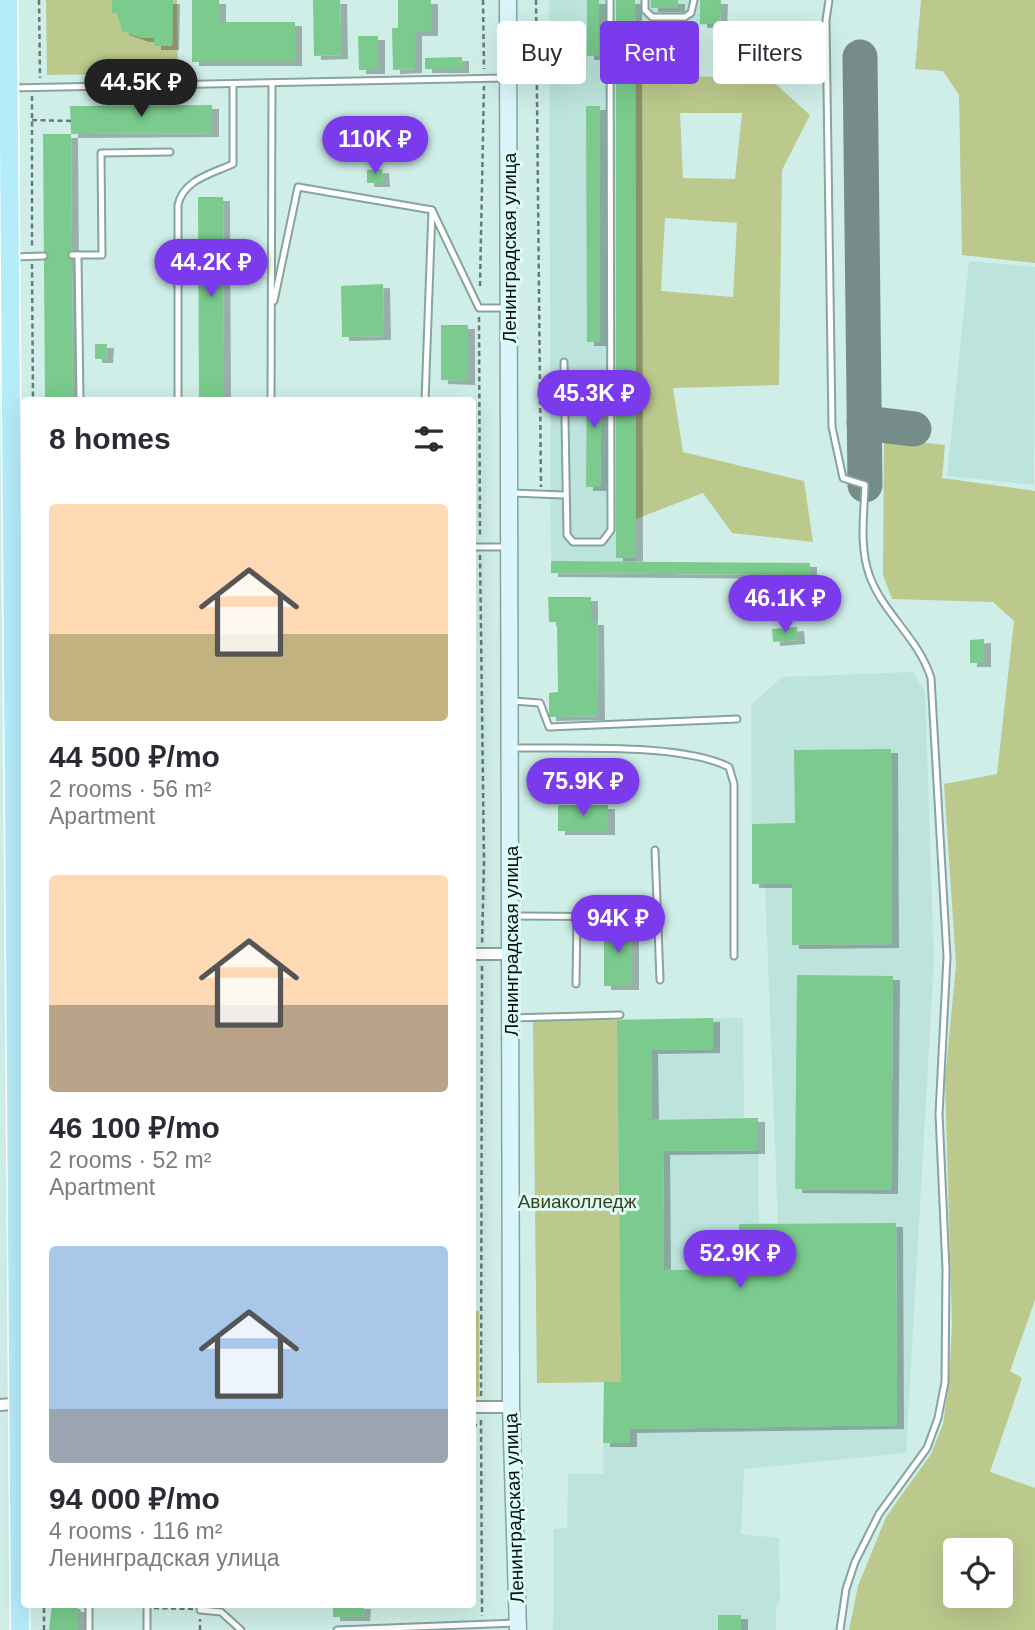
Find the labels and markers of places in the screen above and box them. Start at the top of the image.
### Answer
pin: 44.5K ₽ [76,60,206,119]
pin: 110K ₽ [318,116,432,176]
pin: 44.2K ₽ [146,240,276,299]
pin: 45.3K ₽ [529,370,659,430]
pin: 46.1K ₽ [720,576,850,635]
pin: 75.9K ₽ [518,758,648,818]
pin: 94K ₽ [569,895,667,955]
pin: 52.9K ₽ [675,1230,805,1290]

